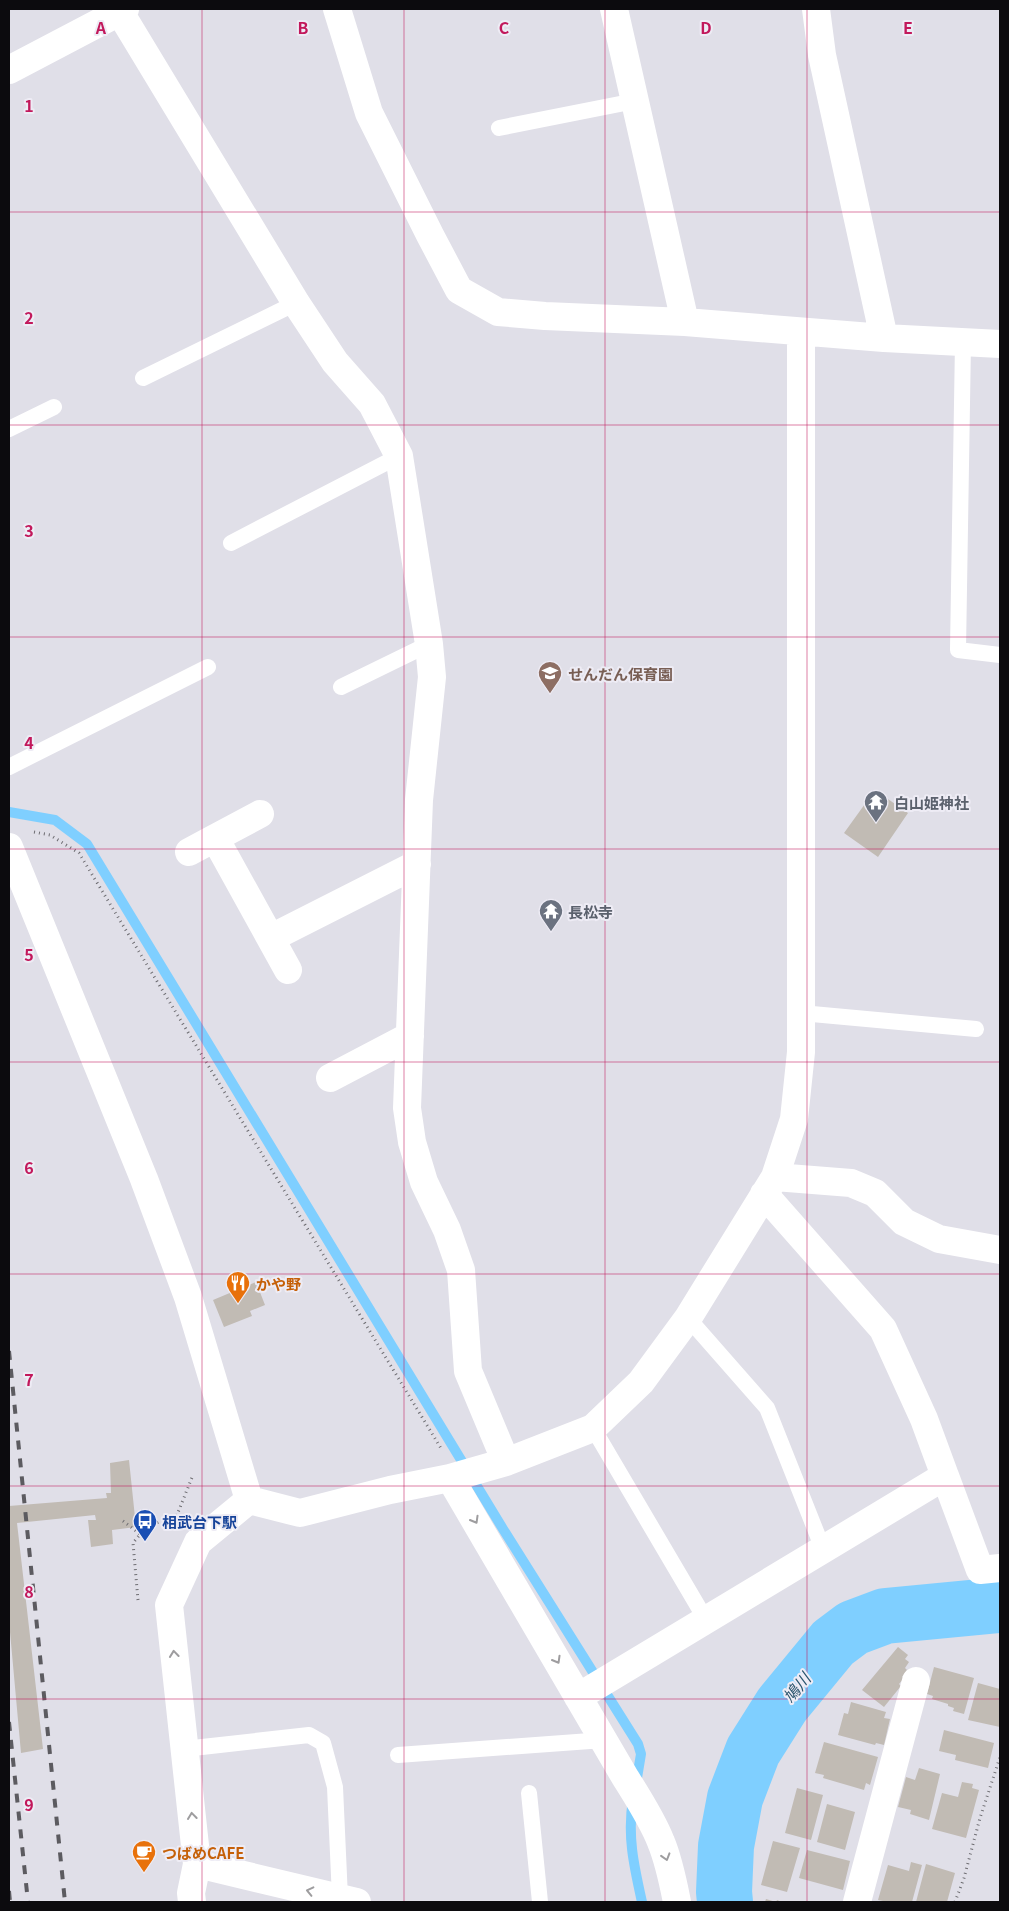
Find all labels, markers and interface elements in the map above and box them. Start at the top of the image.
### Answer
text: A [95,15,107,39]
text: B [298,15,309,39]
text: C [499,15,510,39]
text: D [700,15,712,39]
text: E [903,15,913,39]
text: 1 [24,93,34,117]
text: 2 [24,305,34,329]
text: 3 [24,518,34,542]
school or university icon: せんだん保育園 [537,660,563,694]
place label: せんだん保育園 [568,663,673,684]
text: 4 [24,730,34,754]
temple icon: 白山姫神社 [863,789,889,823]
place label: 白山姫神社 [894,792,969,813]
temple icon: 長松寺 [538,898,564,932]
place label: 長松寺 [568,901,613,922]
text: 5 [24,942,34,966]
text: 6 [24,1155,34,1179]
restaurant icon: かや野 [225,1270,251,1304]
place label: かや野 [256,1273,301,1294]
text: 7 [24,1367,34,1391]
bus stop icon: 相武台下駅 [132,1508,158,1542]
place label: 相武台下駅 [162,1511,237,1532]
one-way arrow [469,1514,479,1523]
text: 8 [24,1579,34,1603]
one-way arrow [169,1650,180,1658]
one-way arrow [550,1655,560,1664]
water label: 鳩川 [777,1665,817,1707]
text: 9 [24,1792,34,1816]
one-way arrow [187,1811,198,1819]
cafe icon: つばめCAFE [131,1839,157,1873]
place label: つばめCAFE [162,1842,244,1863]
one-way arrow [661,1852,671,1861]
one-way arrow [305,1886,314,1897]

